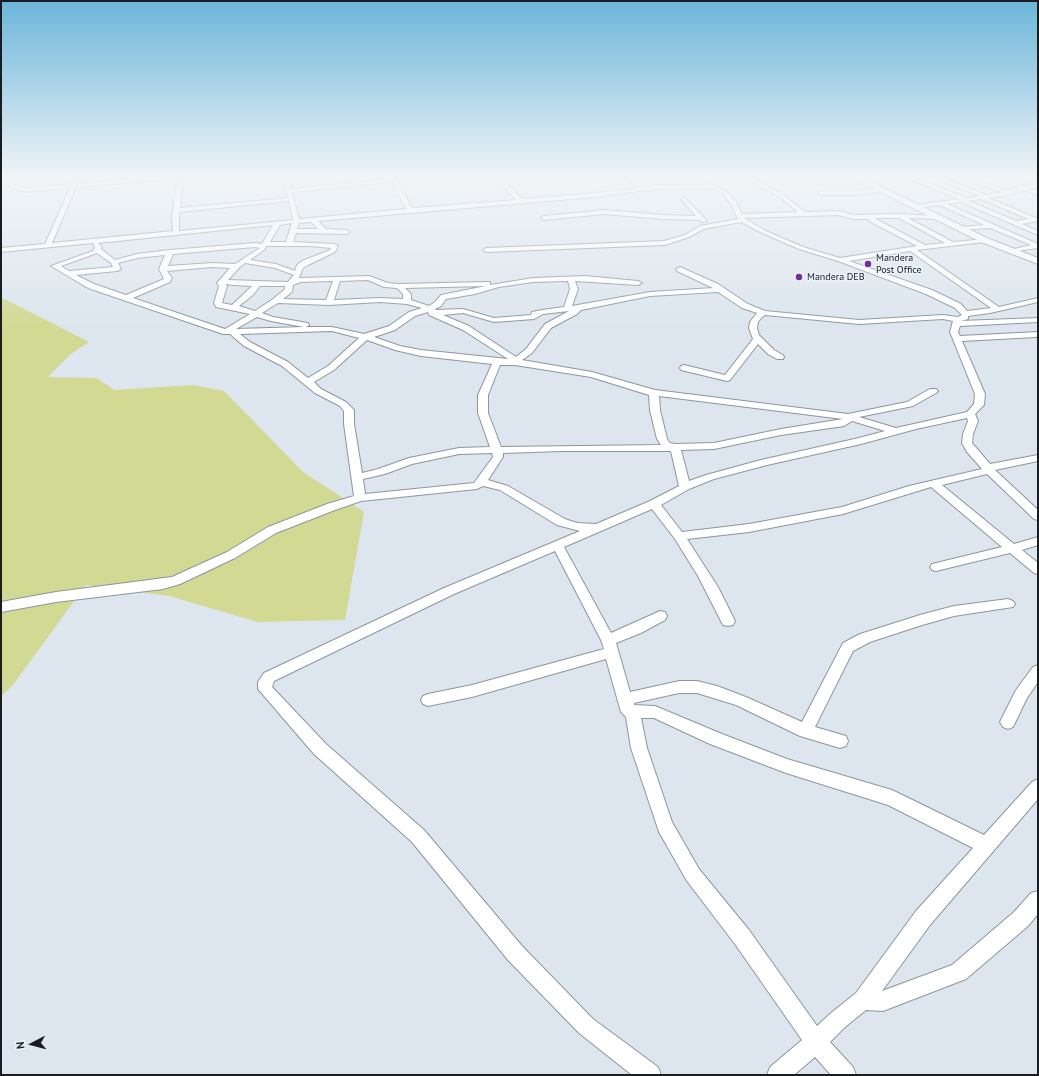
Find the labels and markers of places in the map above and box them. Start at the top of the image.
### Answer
place label: Mandera Post Office [876,252,922,276]
marker: Mandera Post Office [863,259,873,269]
place label: Mandera DEB [807,271,865,283]
marker: Mandera DEB [794,272,804,282]

